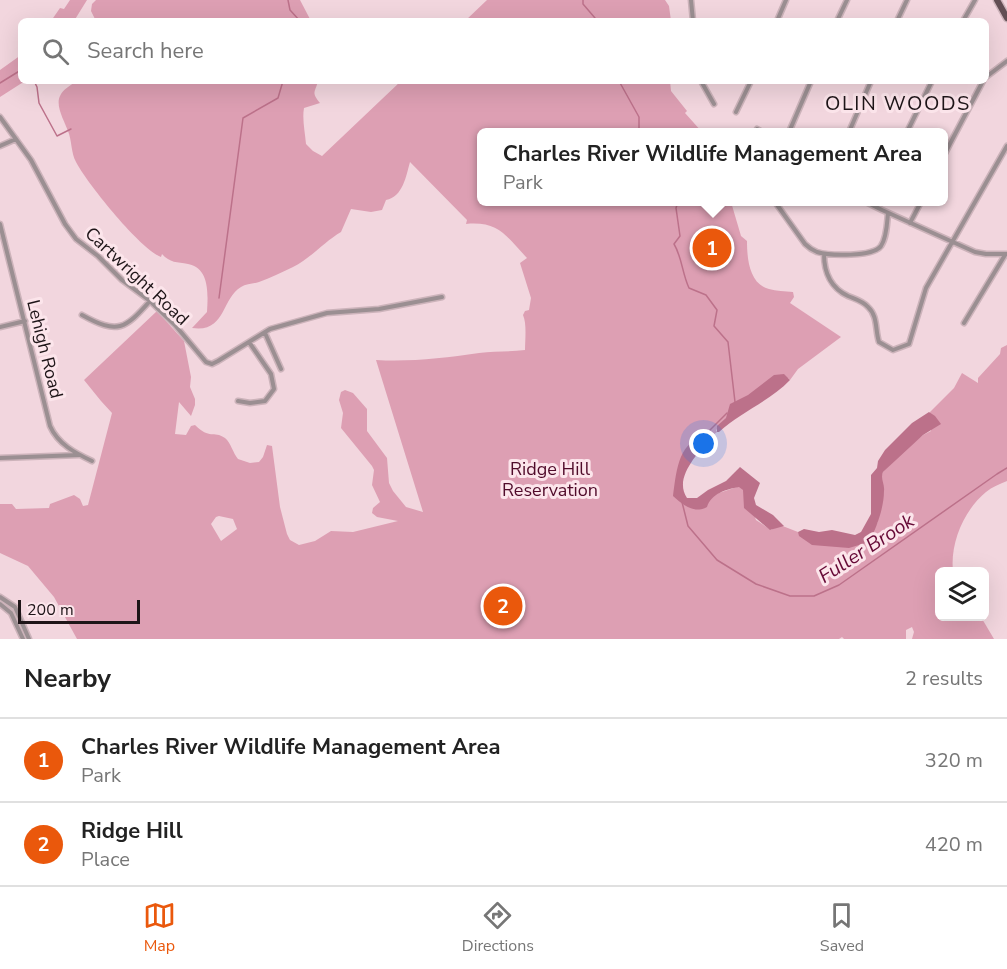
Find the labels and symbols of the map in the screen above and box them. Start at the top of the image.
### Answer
district label: OLIN WOODS [825,90,971,117]
street label: Cartwright Road [80,222,194,330]
pin: 1 [692,226,732,270]
street label: Lehigh Road [21,297,69,401]
your location [689,429,718,458]
park label: Ridge Hill Reservation [502,457,598,502]
water label: Fuller Brook [813,507,920,590]
pin: 2 [484,584,522,628]
scale bar [18,597,140,624]

